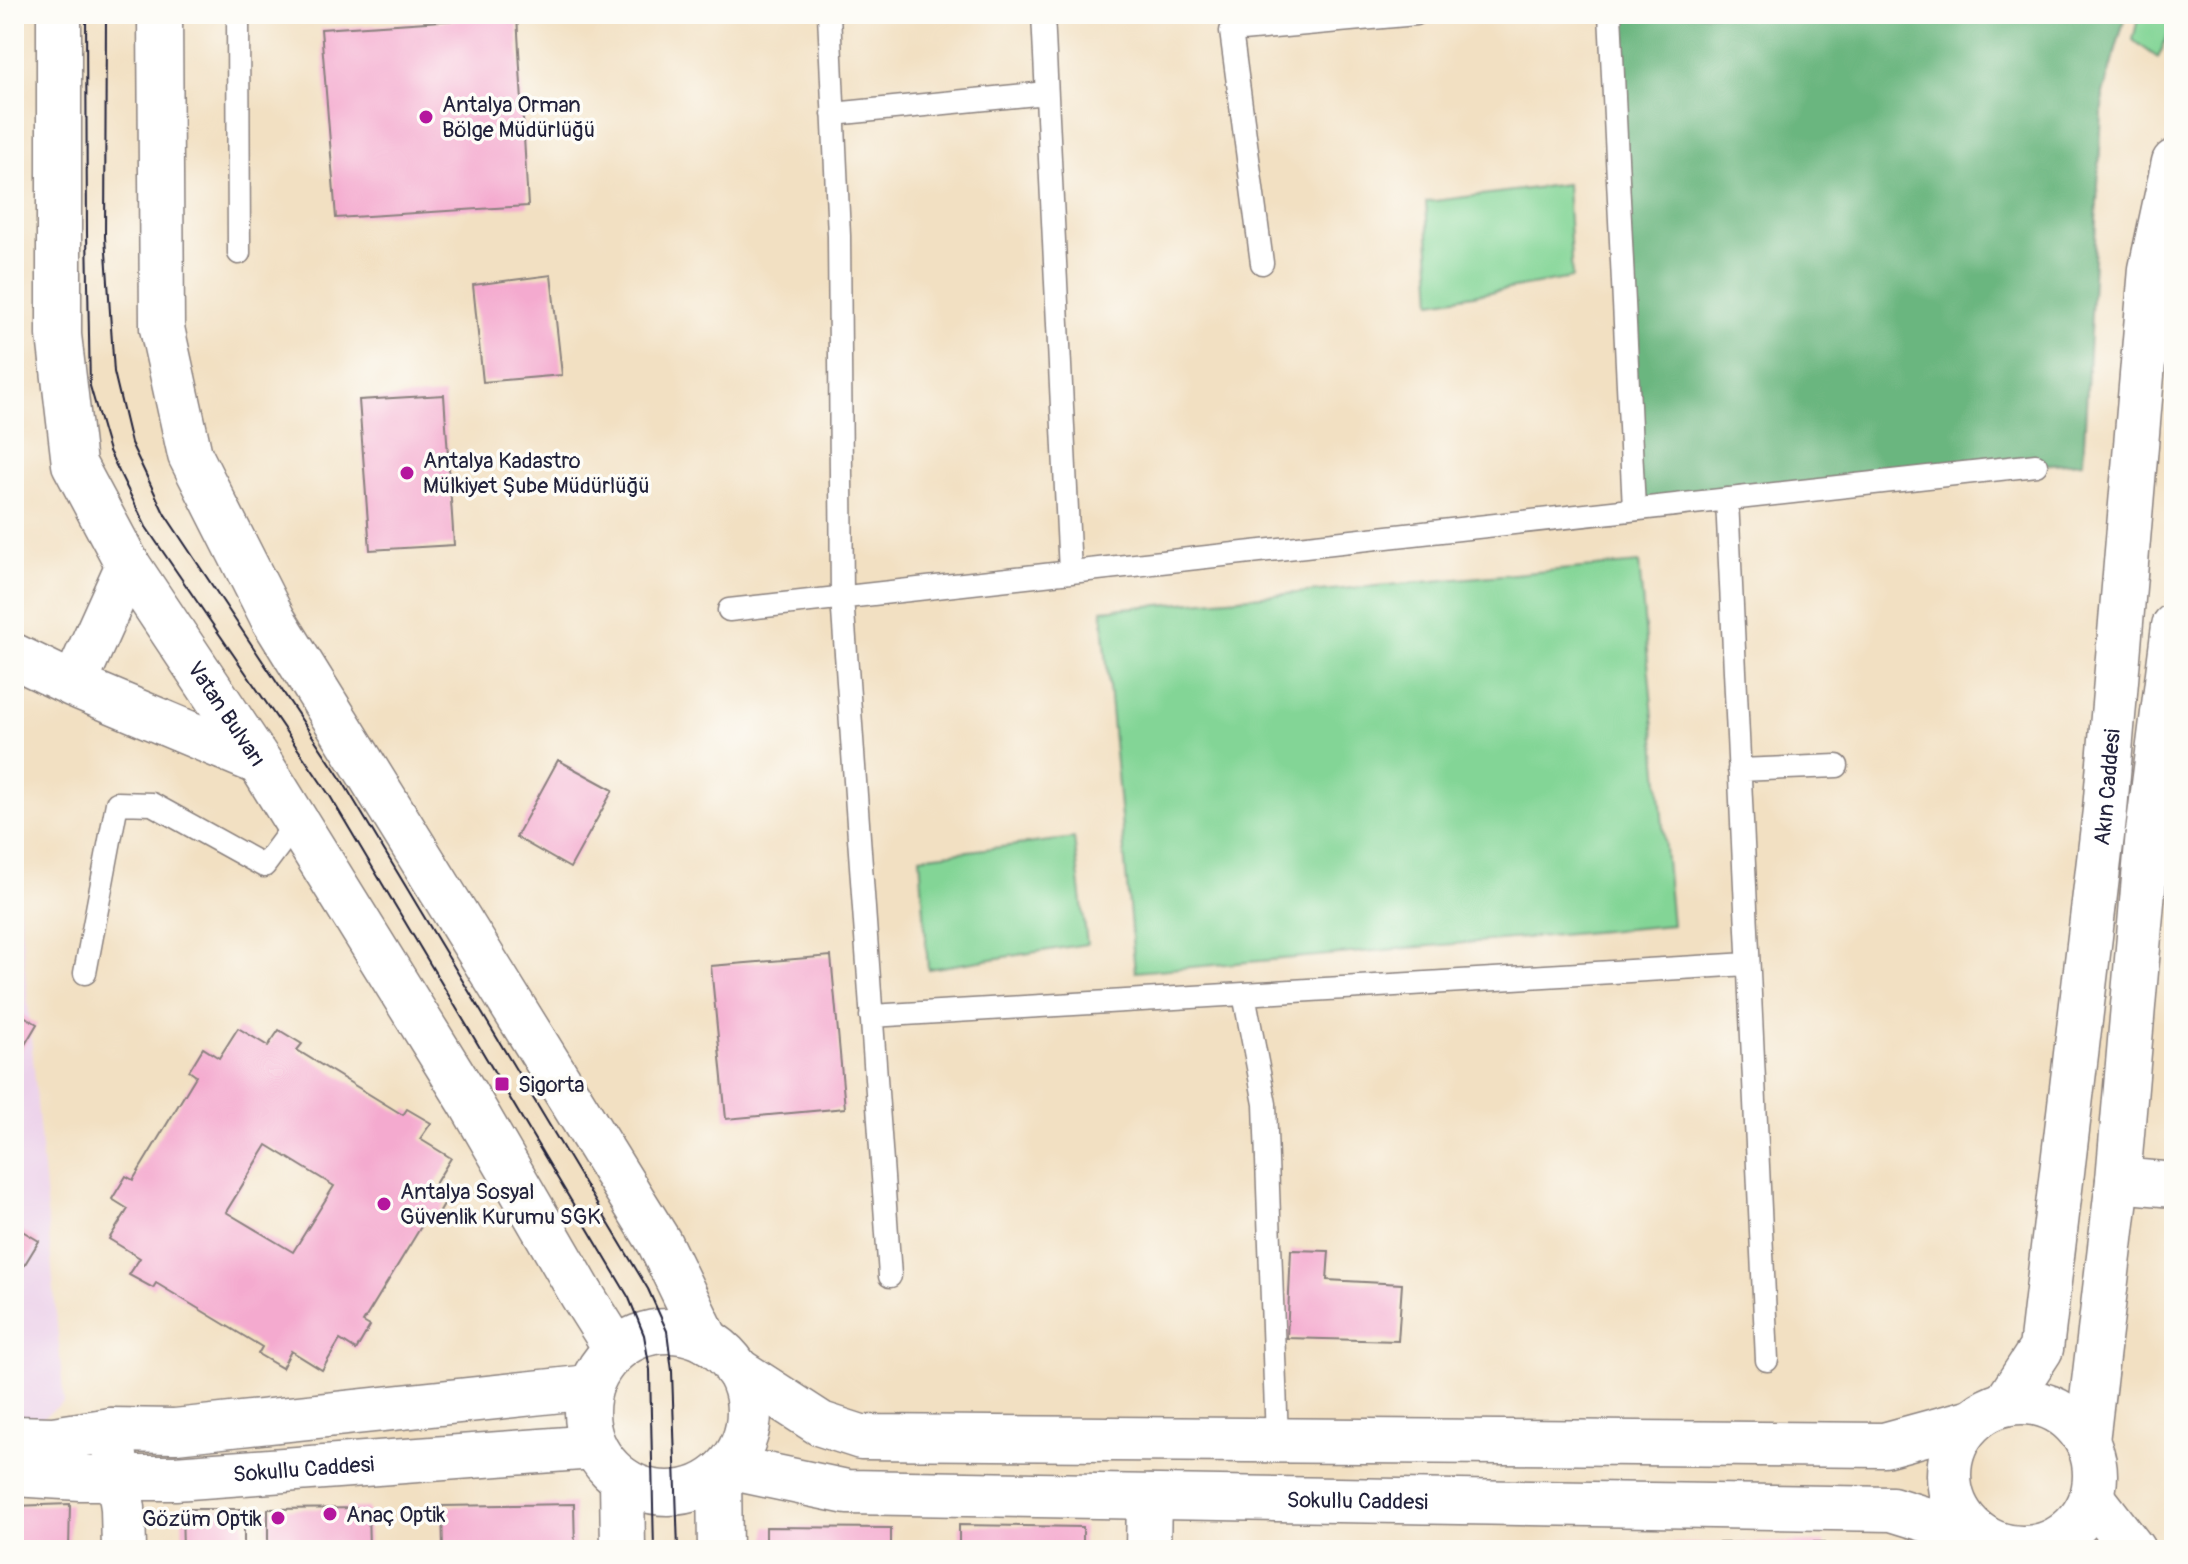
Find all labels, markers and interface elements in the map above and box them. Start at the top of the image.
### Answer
place label: Antalya Orman Bölge Müdürlüğü [442,91,595,144]
marker: Antalya Orman Bölge Müdürlüğü [417,108,435,126]
place label: Antalya Kadastro Mülkiyet Şube Müdürlüğü [423,447,650,500]
marker: Antalya Kadastro Mülkiyet Şube Müdürlüğü [398,464,416,482]
street label: Vatan Bulvarı [181,656,271,772]
street label: Akın Caddesi [2088,728,2127,847]
place label: Sigorta [518,1071,585,1099]
marker: Sigorta [493,1075,511,1093]
place label: Antalya Sosyal Güvenlik Kurumu SGK [400,1178,601,1231]
marker: Antalya Sosyal Güvenlik Kurumu SGK [375,1195,393,1213]
street label: Sokullu Caddesi [232,1450,375,1489]
street label: Sokullu Caddesi [1286,1486,1428,1516]
place label: Anaç Optik [346,1501,445,1529]
place label: Gözüm Optik [142,1505,262,1533]
marker: Anaç Optik [321,1505,339,1523]
marker: Gözüm Optik [269,1509,287,1527]

